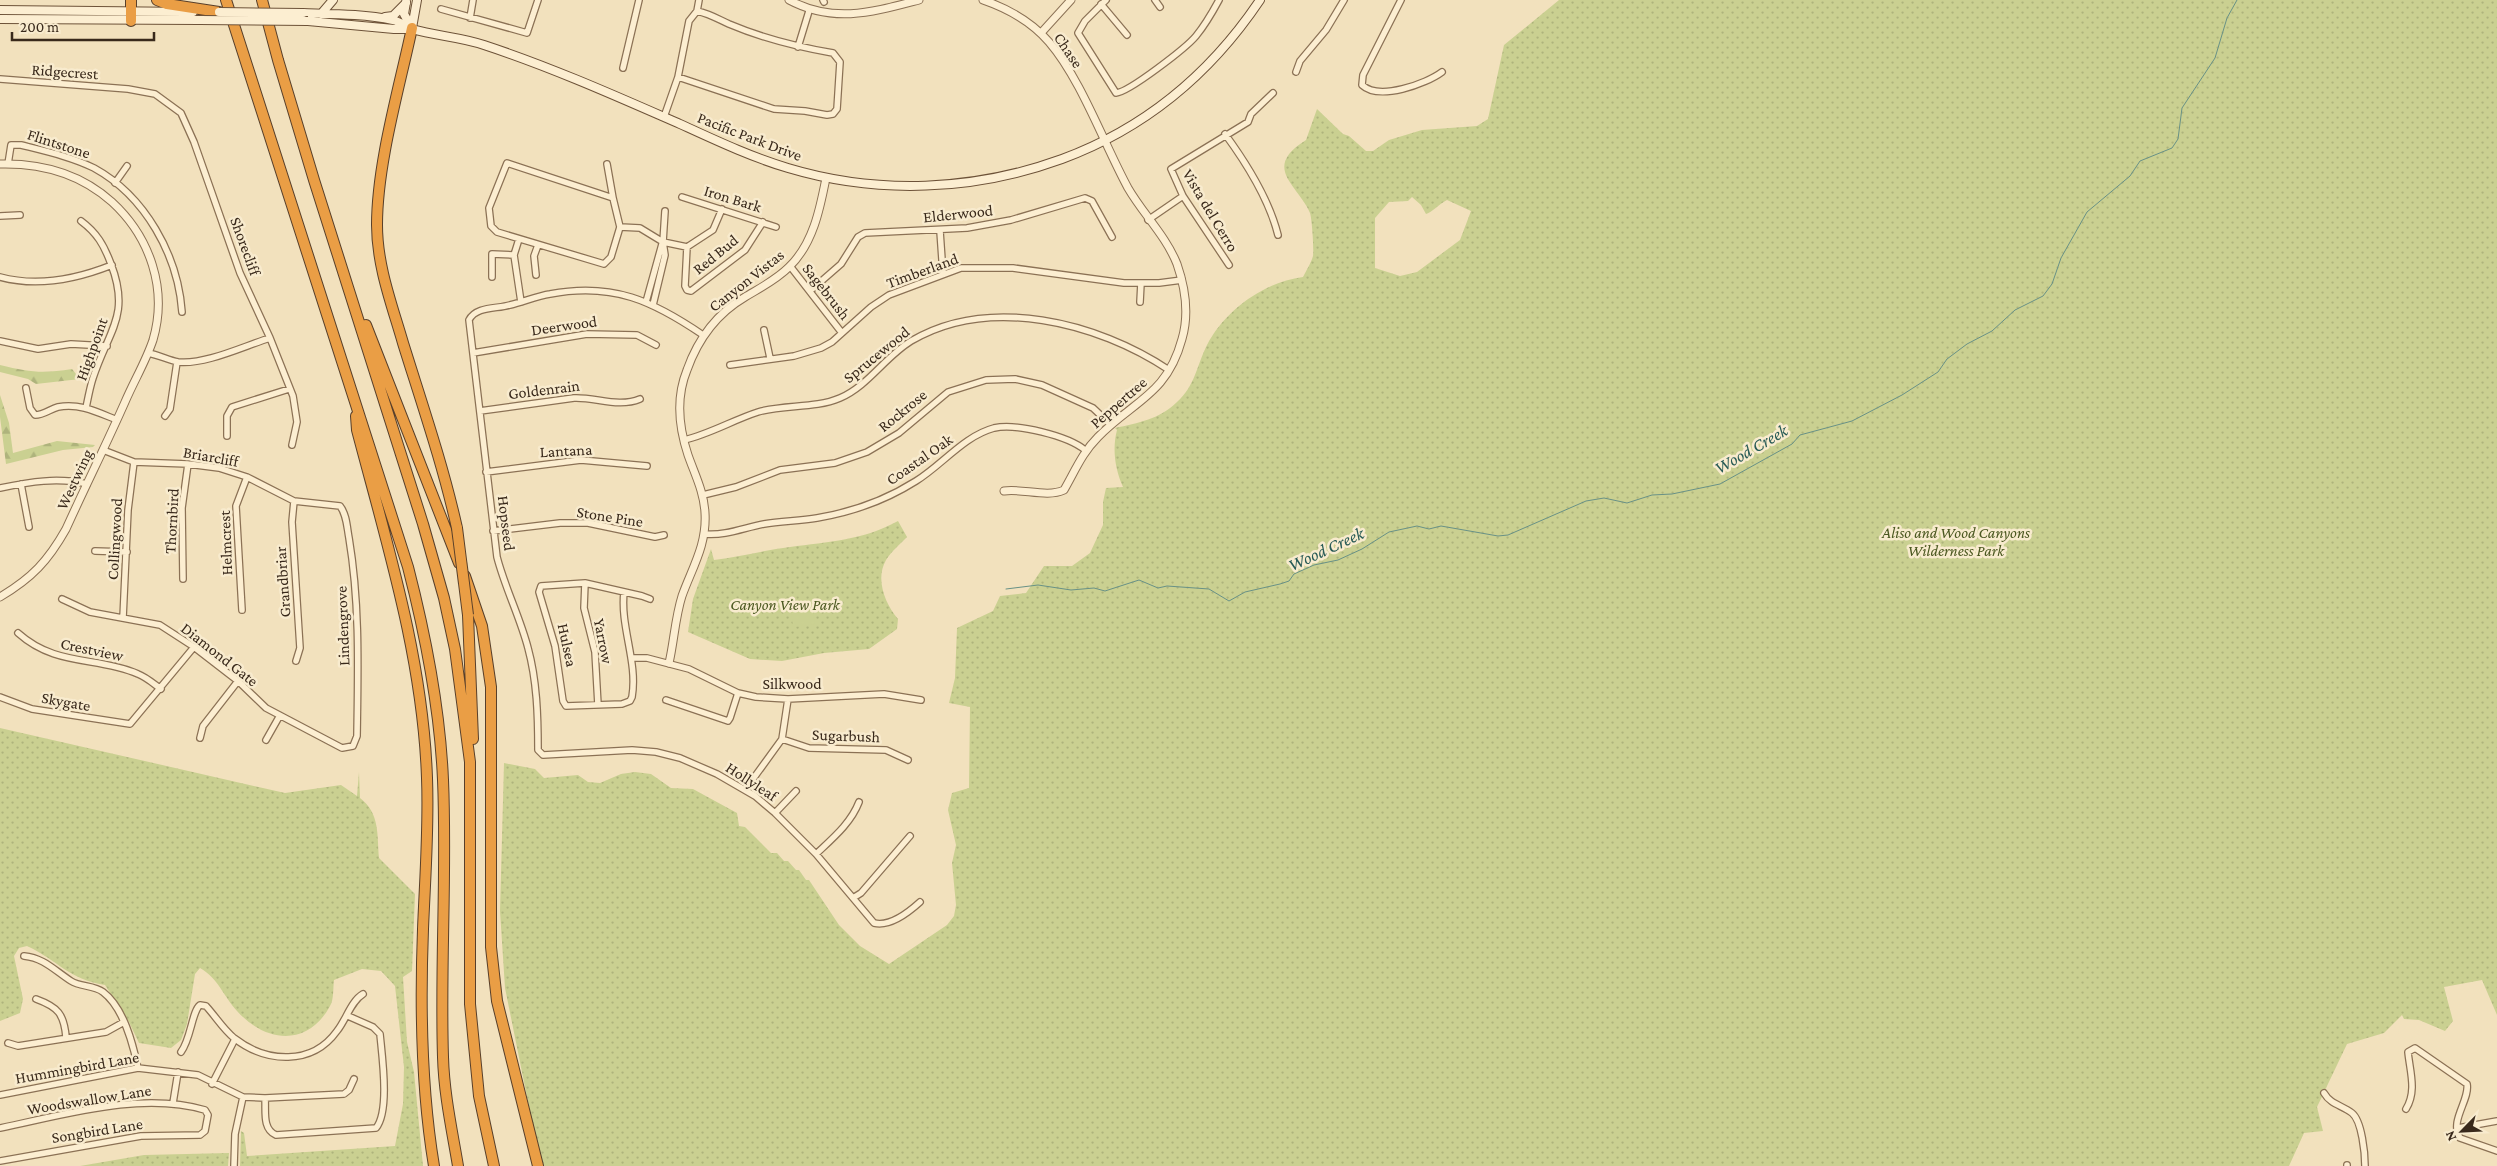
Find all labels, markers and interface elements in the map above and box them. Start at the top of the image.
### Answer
scale bar [12,10,155,42]
text: 200 m [20,19,59,35]
street label: Chase [1051,29,1086,71]
street label: Ridgecrest [31,61,100,83]
street label: Pacific Park Drive [695,109,804,164]
street label: Flintstone [25,125,92,162]
street label: Vista del Cerro [1179,166,1242,255]
street label: Iron Bark [702,182,764,215]
street label: Elderwood [922,201,994,226]
street label: Shorecliff [227,215,264,279]
street label: Red Bud [689,231,742,278]
street label: Canyon Vistas [705,246,788,316]
street label: Timberland [884,249,961,291]
street label: Sagebrush [799,260,854,324]
street label: Deerwood [530,312,599,339]
street label: Highpoint [72,315,112,383]
street label: Sprucewood [840,322,914,387]
street label: Peppertree [1087,373,1151,432]
street label: Goldenrain [507,377,581,402]
street label: Rockrose [875,386,930,435]
water label: Wood Creek [1711,420,1792,478]
street label: Coastal Oak [883,430,956,488]
street label: Lantana [539,441,593,460]
street label: Briarcliff [182,443,241,470]
street label: Westwing [53,446,97,513]
street label: Thornbird [161,487,182,554]
street label: Hopseed [494,494,518,552]
street label: Collingwood [104,497,126,581]
street label: Stone Pine [575,503,644,530]
street label: Helmcrest [216,509,235,576]
water label: Wood Creek [1285,522,1368,575]
park label: Aliso and Wood Canyons Wilderness Park [1881,524,2030,559]
street label: Grandbriar [272,546,293,618]
street label: Lindengrove [333,586,353,666]
park label: Canyon View Park [730,596,841,614]
street label: Yarrow [591,617,616,665]
street label: Diamond Gate [178,619,261,690]
street label: Hulsea [555,622,581,669]
street label: Crestview [59,635,125,664]
street label: Silkwood [762,675,822,692]
street label: Skygate [40,689,92,715]
street label: Sugarbush [812,726,881,746]
street label: Hollyleaf [722,759,782,806]
street label: Hummingbird Lane [14,1048,140,1088]
street label: Woodswallow Lane [26,1081,152,1118]
north arrow [2437,1106,2487,1156]
street label: Songbird Lane [50,1115,144,1147]
text: N [2441,1128,2459,1144]

